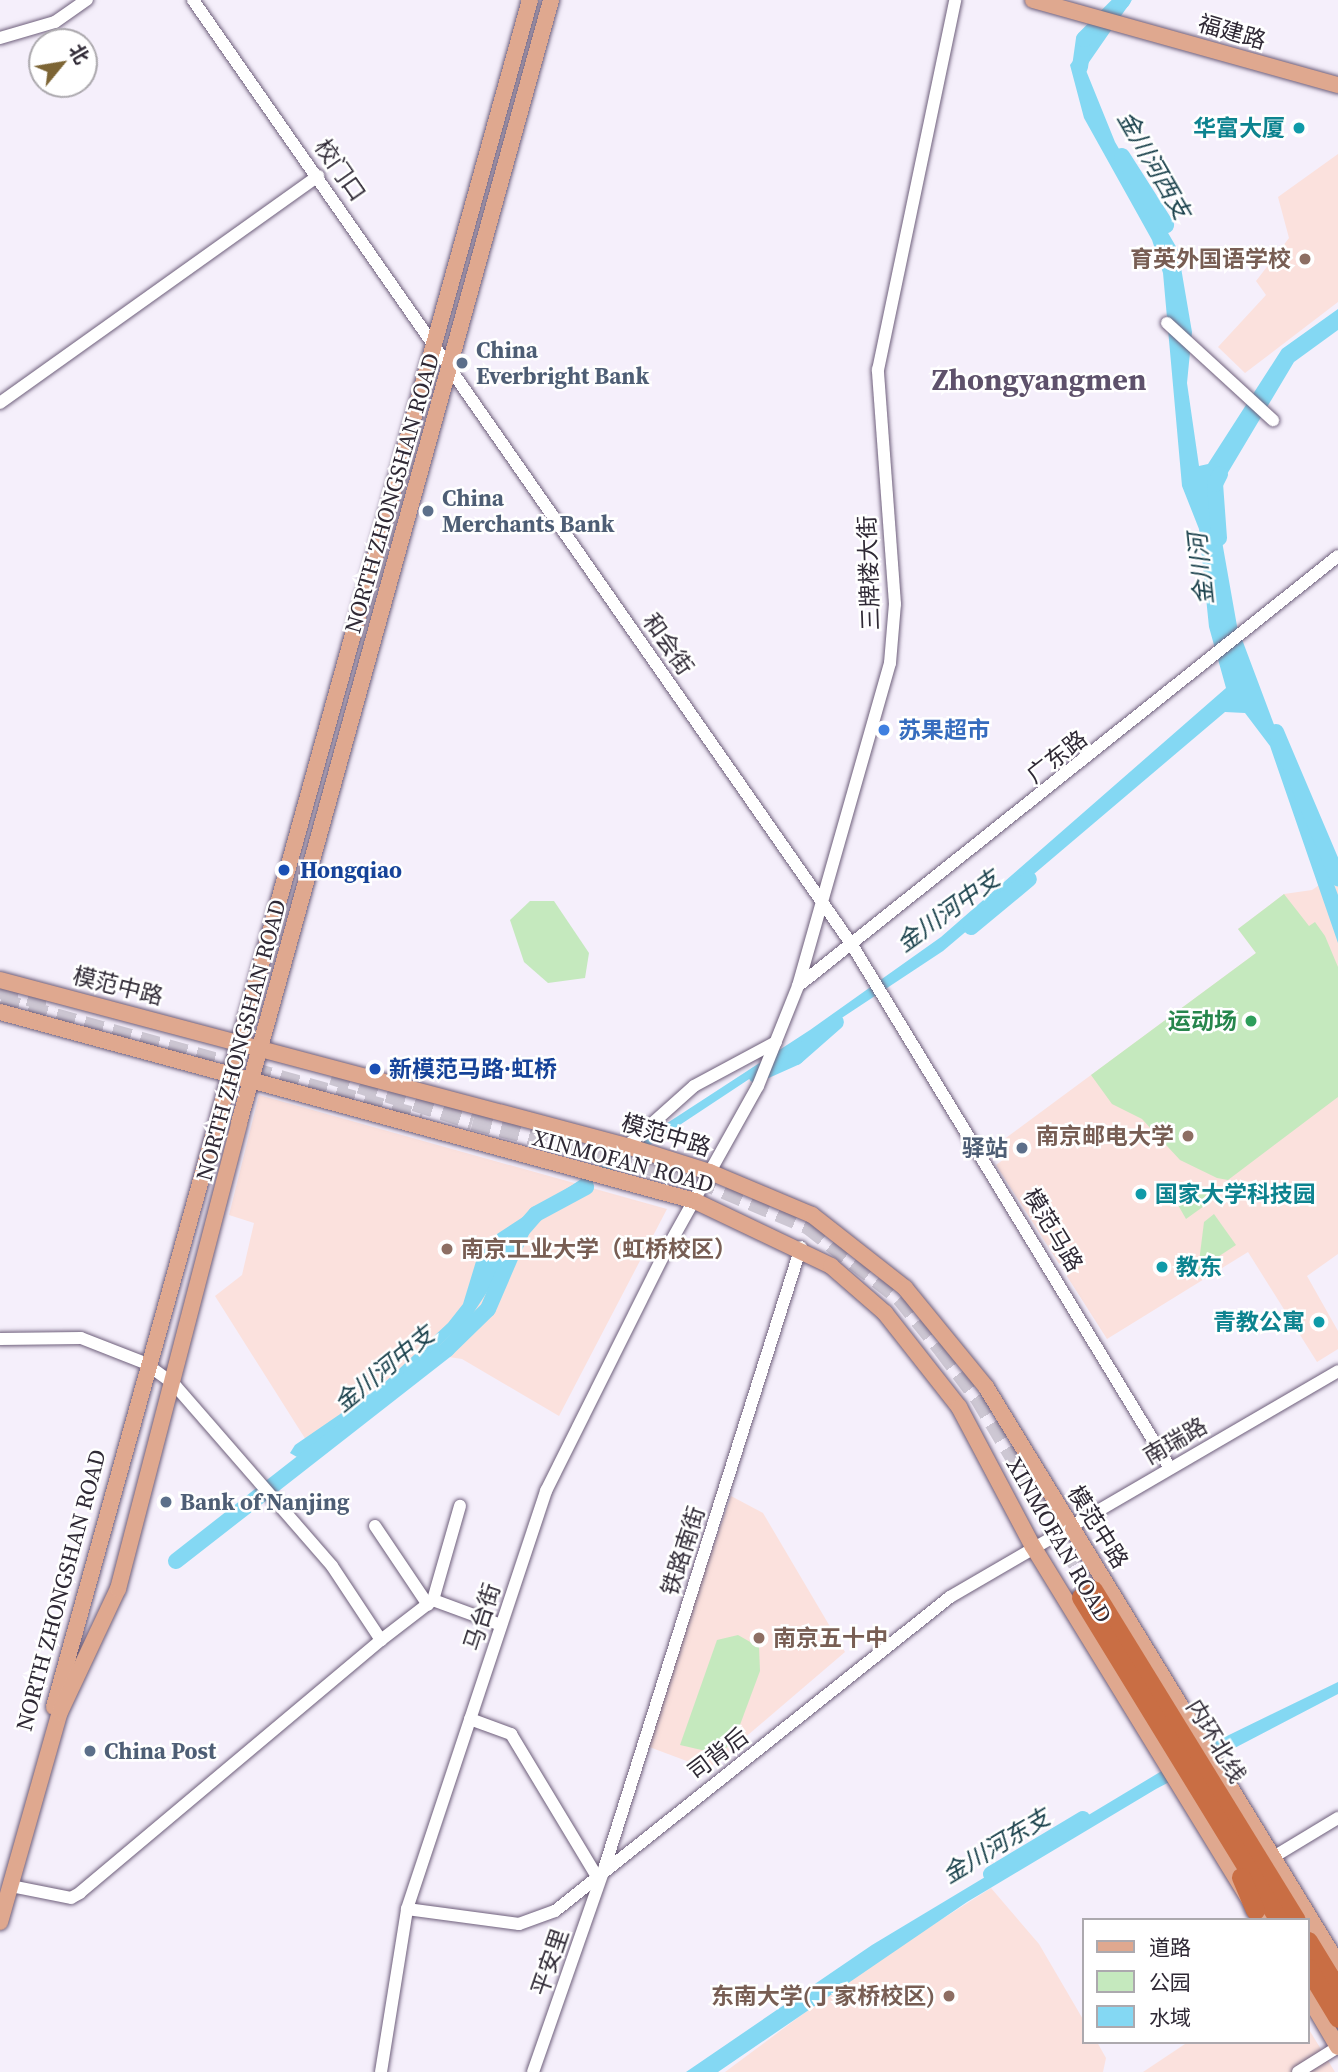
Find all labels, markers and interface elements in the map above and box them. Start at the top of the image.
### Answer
street label: 福建路 [1195,9,1269,55]
north arrow [28,28,98,98]
text: 北 [63,39,95,68]
water label: 金川河西支 [1112,106,1196,224]
place label: 华富大厦 [1193,114,1285,142]
marker: 华富大厦 [1291,120,1307,136]
street label: 校门口 [309,134,371,206]
place label: 育英外国语学校 [1130,245,1291,273]
marker: 育英外国语学校 [1297,251,1313,267]
place label: China Everbright Bank [476,336,649,390]
street label: NORTH ZHONGSHAN ROAD [339,350,445,636]
marker: China Everbright Bank [454,355,470,371]
district label: Zhongyangmen [932,362,1146,398]
place label: China Merchants Bank [442,484,615,538]
marker: China Merchants Bank [420,503,436,519]
street label: 三牌楼大街 [853,515,885,631]
water label: 金川河 [1183,532,1219,606]
street label: 和会街 [637,608,699,680]
place label: 苏果超市 [898,716,990,744]
marker: 苏果超市 [876,722,892,738]
street label: 广东路 [1021,725,1093,789]
place label: Hongqiao [300,856,402,884]
marker: Hongqiao [274,860,294,880]
water label: 金川河中支 [891,864,1005,958]
street label: NORTH ZHONGSHAN ROAD [190,896,292,1184]
street label: 模范中路 [70,961,166,1011]
place label: 运动场 [1168,1007,1237,1035]
marker: 运动场 [1243,1013,1259,1029]
place label: 新模范马路·虹桥 [389,1055,557,1083]
marker: 新模范马路·虹桥 [367,1061,383,1077]
street label: 模范中路 [618,1108,714,1162]
place label: 南京邮电大学 [1036,1122,1174,1150]
street label: XINMOFAN ROAD [529,1124,717,1198]
marker: 南京邮电大学 [1180,1128,1196,1144]
place label: 驿站 [962,1134,1008,1162]
marker: 驿站 [1014,1140,1030,1156]
place label: 国家大学科技园 [1155,1180,1316,1208]
street label: 模范马路 [1017,1183,1089,1277]
marker: 国家大学科技园 [1133,1186,1149,1202]
place label: 南京工业大学（虹桥校区） [461,1235,737,1263]
marker: 南京工业大学（虹桥校区） [439,1241,455,1257]
place label: 教东 [1176,1253,1222,1281]
marker: 教东 [1154,1259,1170,1275]
place label: 青教公寓 [1213,1308,1305,1336]
marker: 青教公寓 [1311,1314,1327,1330]
water label: 金川河中支 [328,1320,440,1418]
street label: 南瑞路 [1138,1412,1212,1470]
street label: NORTH ZHONGSHAN ROAD [10,1446,112,1734]
street label: XINMOFAN ROAD [1000,1452,1118,1628]
street label: 模范中路 [1062,1481,1134,1573]
place label: Bank of Nanjing [180,1488,349,1516]
marker: Bank of Nanjing [158,1494,174,1510]
street label: 铁路南街 [656,1503,710,1599]
street label: 马台街 [458,1580,506,1654]
place label: 南京五十中 [773,1624,888,1652]
marker: 南京五十中 [751,1630,767,1646]
street label: 内环北线 [1180,1694,1252,1788]
street label: 司背后 [682,1722,754,1786]
place label: China Post [104,1737,216,1765]
marker: China Post [82,1743,98,1759]
water label: 金川河东支 [937,1803,1055,1889]
legend [1082,1918,1310,2044]
street label: 平安里 [526,1925,574,1999]
text: 道路 [1149,1933,1191,1962]
text: 公园 [1149,1968,1191,1997]
place label: 东南大学(丁家桥校区) [711,1982,935,2010]
marker: 东南大学(丁家桥校区) [941,1988,957,2004]
text: 水域 [1149,2003,1191,2032]

